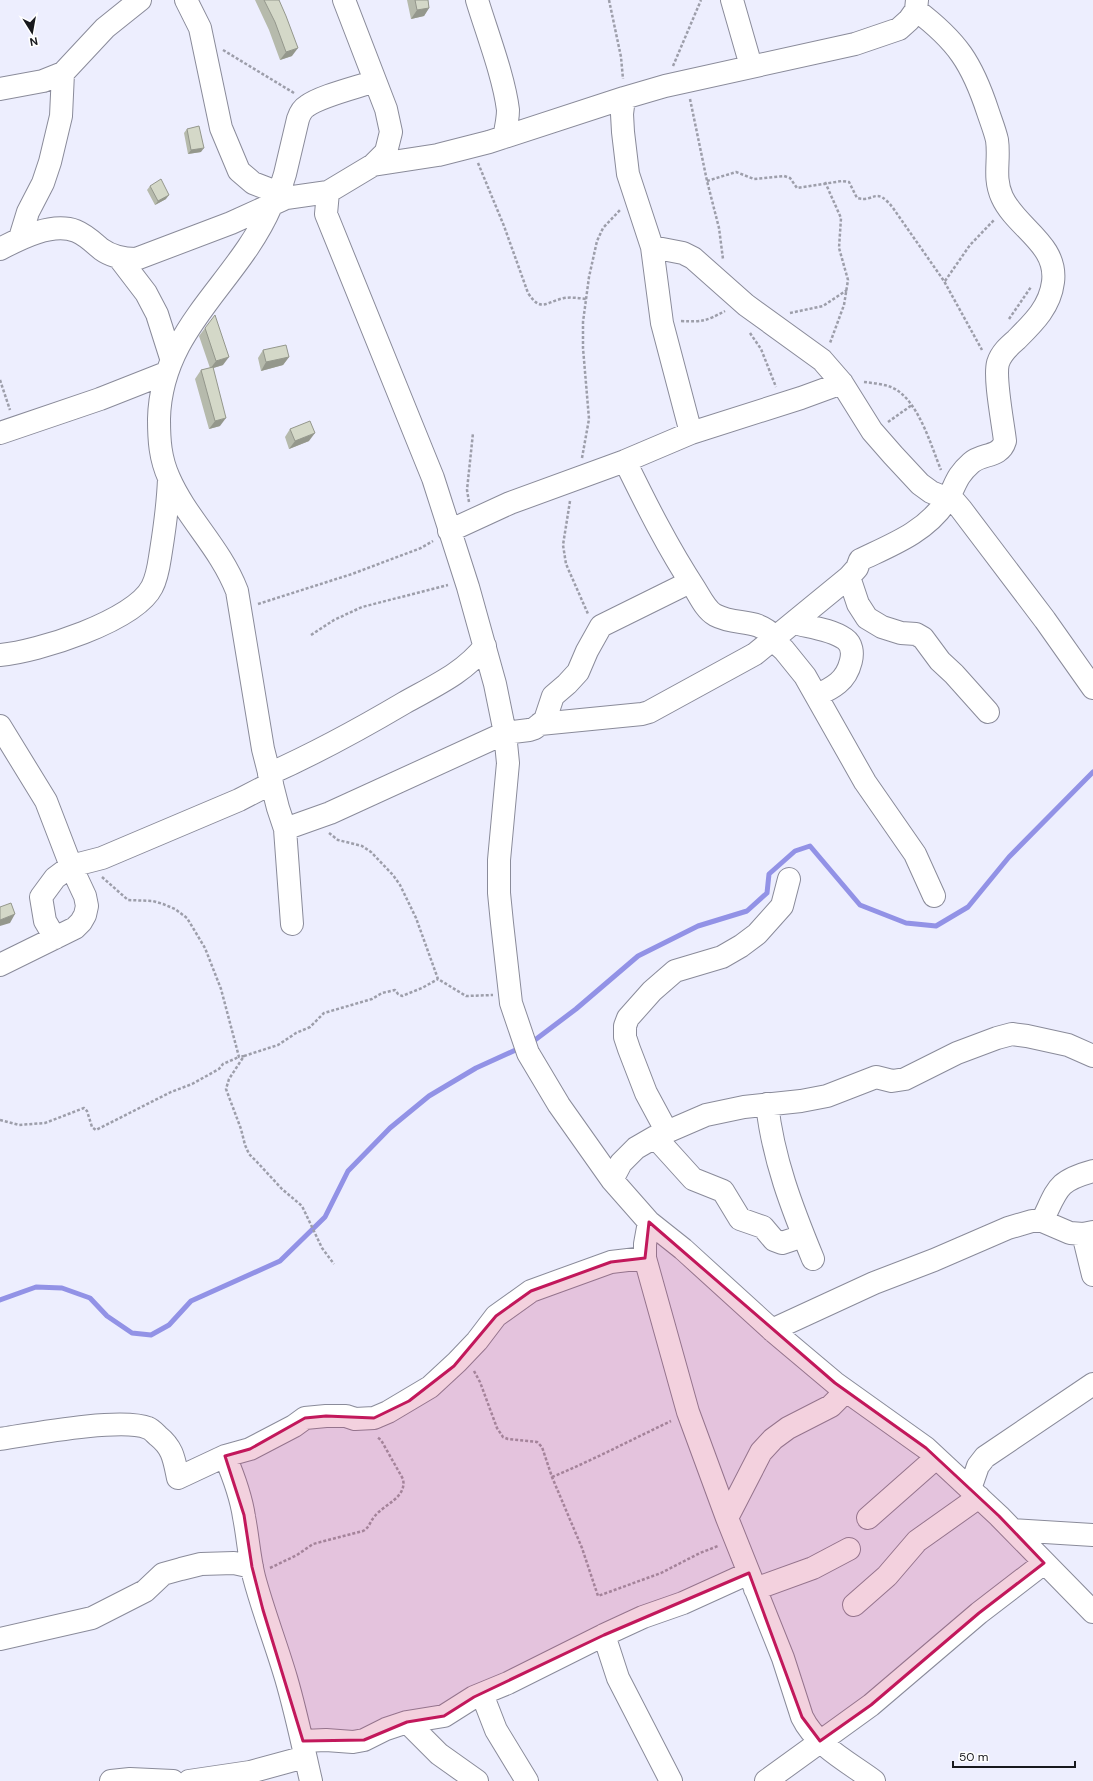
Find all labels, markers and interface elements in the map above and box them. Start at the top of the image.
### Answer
north arrow [12,12,52,52]
text: N [29,34,39,49]
scale bar [953,1743,1075,1769]
text: 50 m [959,1749,988,1765]

